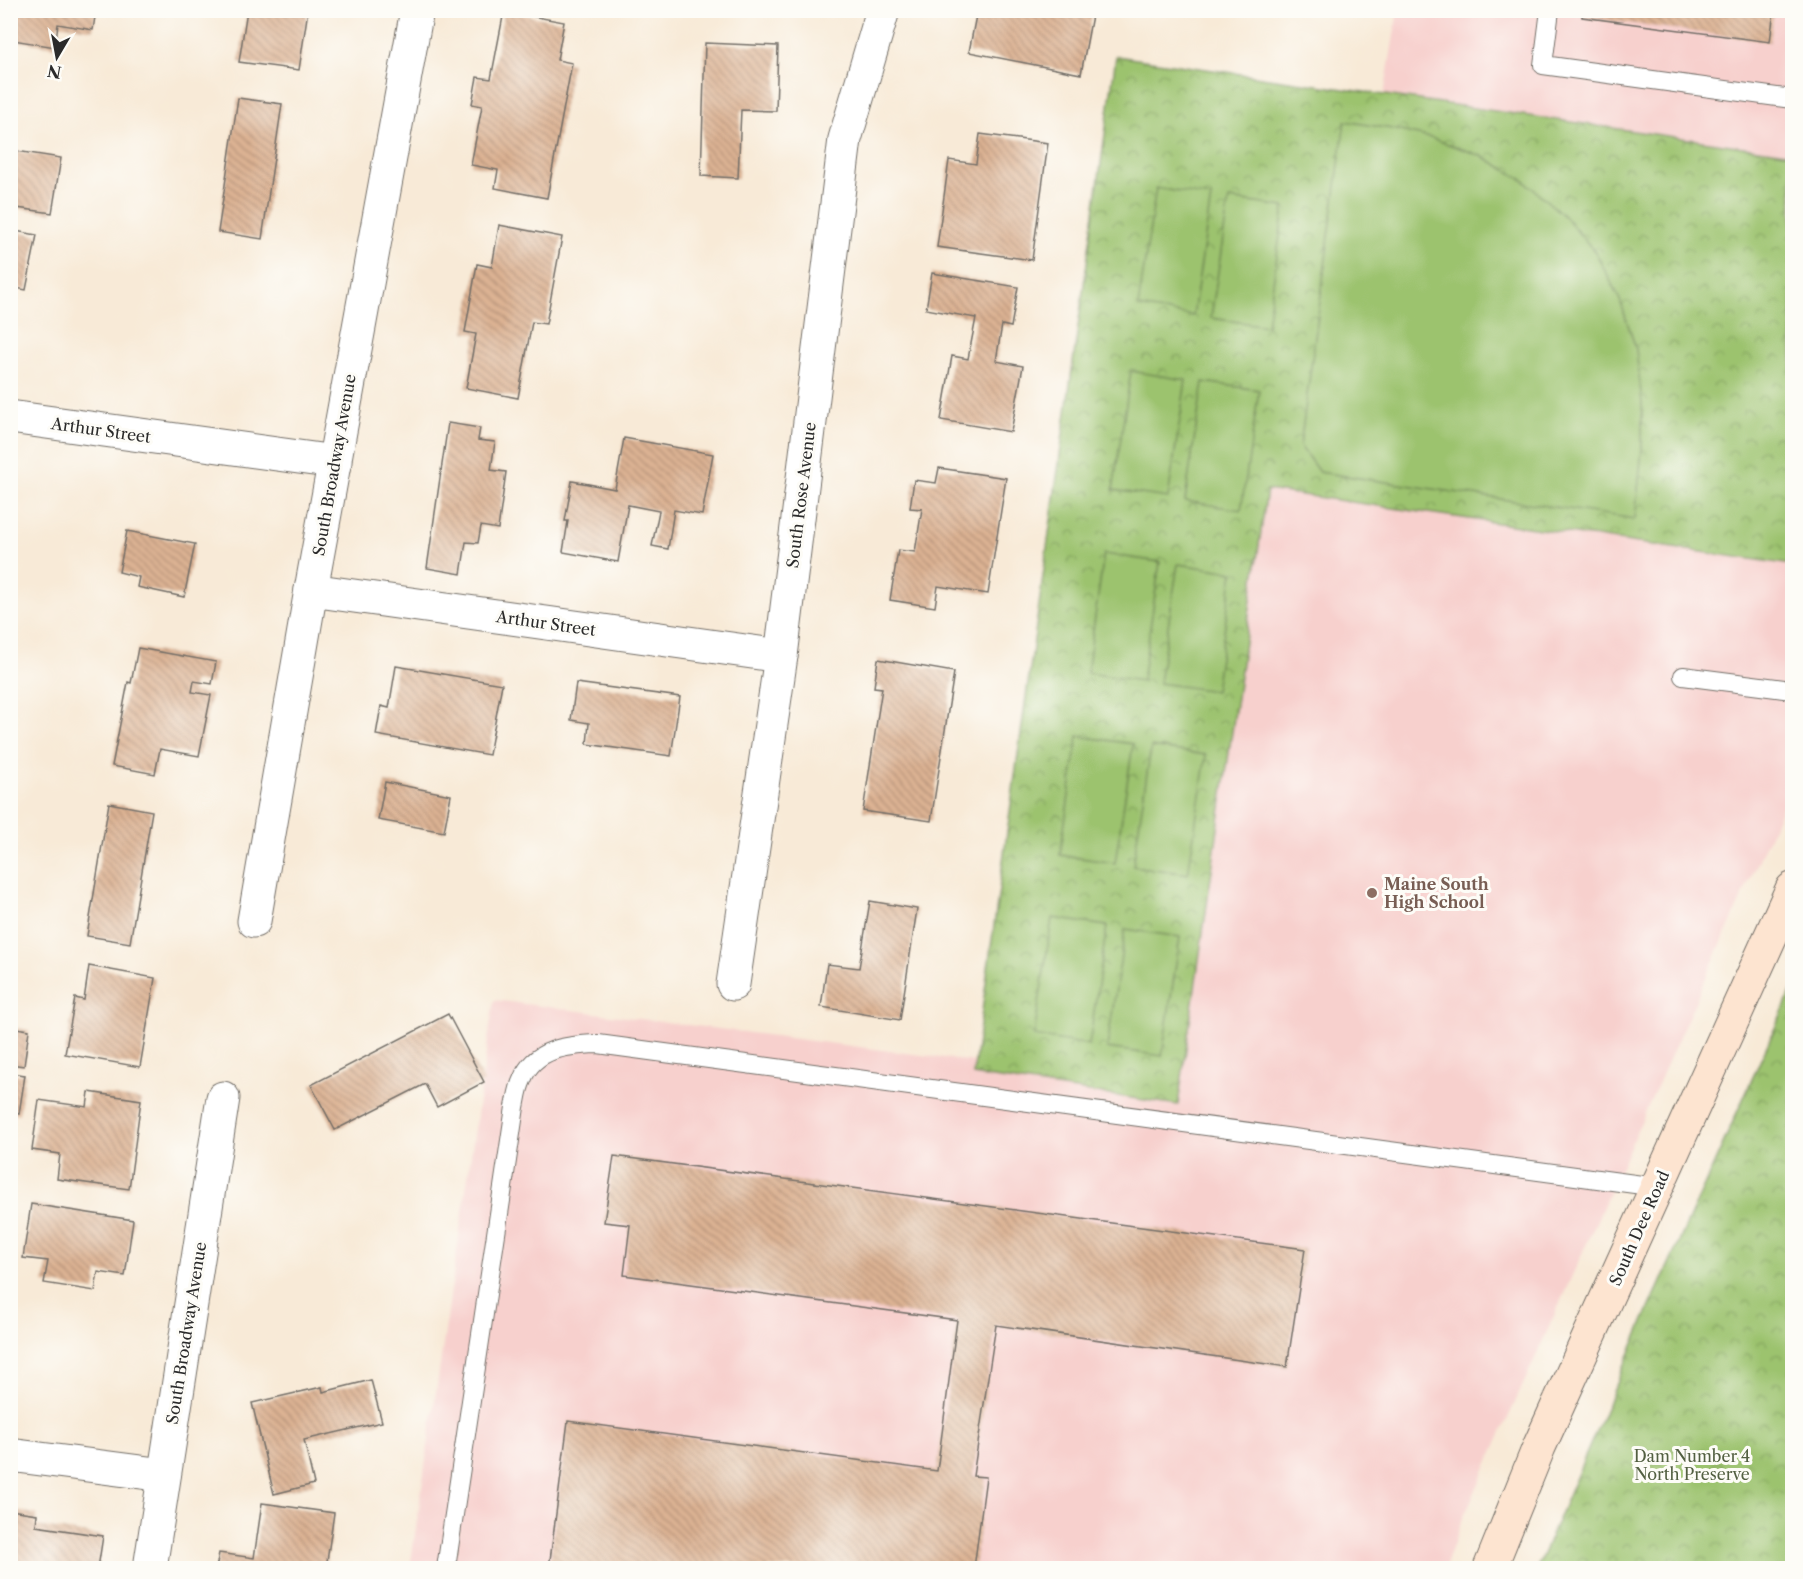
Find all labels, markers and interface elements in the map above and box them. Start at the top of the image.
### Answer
north arrow [27,27,87,87]
text: N [46,61,63,83]
street label: South Broadway Avenue [308,372,360,558]
street label: Arthur Street [49,413,152,447]
street label: South Rose Avenue [782,421,820,569]
street label: Arthur Street [494,606,597,640]
place label: Maine South High School [1384,874,1489,912]
marker: Maine South High School [1365,886,1379,900]
street label: South Dee Road [1605,1167,1673,1289]
street label: South Broadway Avenue [162,1240,210,1426]
park label: Dam Number 4 North Preserve [1634,1446,1750,1484]

